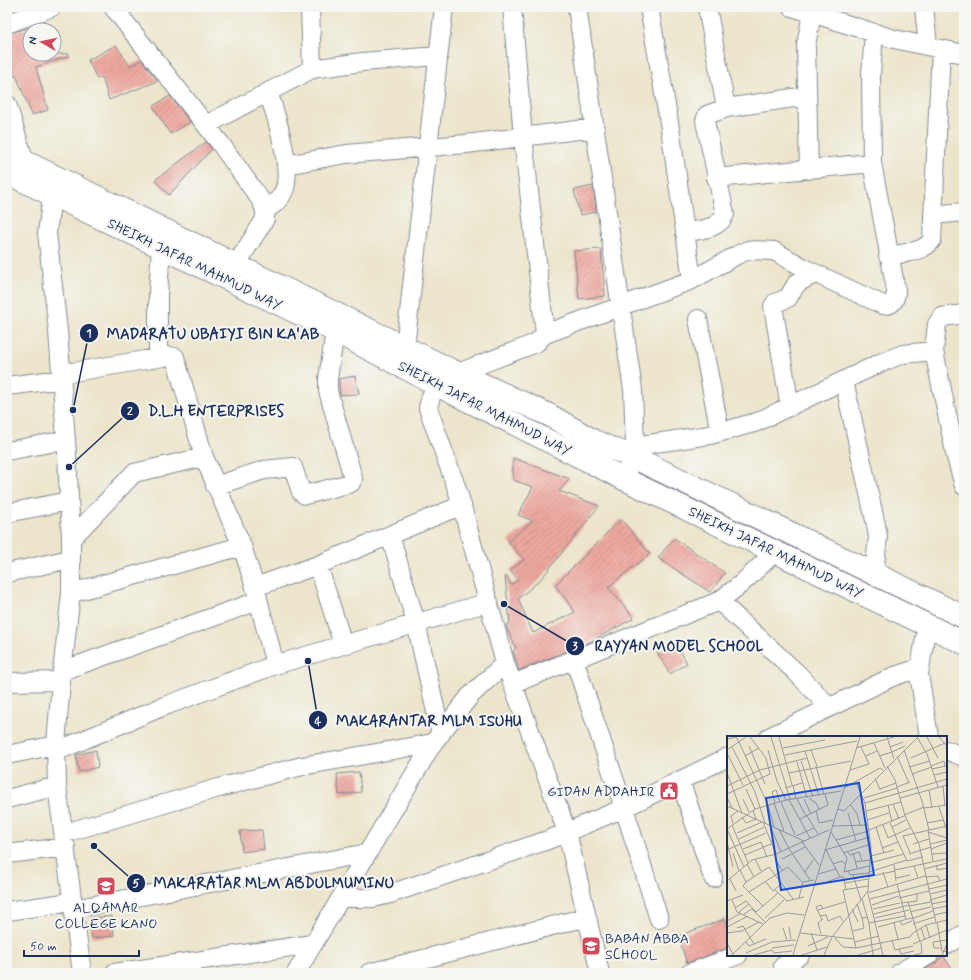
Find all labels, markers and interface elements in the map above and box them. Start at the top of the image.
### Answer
north arrow [22,22,62,62]
text: N [26,36,41,45]
street label: SHEIKH JAFAR MAHMUD WAY [104,215,285,315]
callout: MADARATU UBAIYI BIN KA'AB [79,320,327,347]
text: MADARATU UBAIYI BIN KA'AB [107,325,320,345]
text: 1 [86,326,92,342]
street label: SHEIKH JAFAR MAHMUD WAY [395,357,574,461]
callout: D.L.H ENTERPRISES [120,397,292,424]
text: D.L.H ENTERPRISES [148,402,284,422]
text: 2 [127,404,133,420]
street label: SHEIKH JAFAR MAHMUD WAY [685,503,866,603]
callout: RAYYAN MODEL SCHOOL [565,632,772,659]
text: RAYYAN MODEL SCHOOL [595,637,763,657]
text: 3 [572,639,578,655]
callout: MAKARANTAR MLM ISUHU [308,707,530,734]
text: MAKARANTAR MLM ISUHU [336,712,522,732]
text: 4 [315,714,322,730]
inset map [727,736,947,956]
public building icon: GIDAN ADDAHIR [658,780,680,802]
place label: GIDAN ADDAHIR [547,783,655,801]
callout: MAKARATAR MLM ABDULMUMINU [126,870,402,897]
text: MAKARATAR MLM ABDULMUMINU [154,874,394,894]
school or university icon: ALQAMAR COLLEGE KANO [95,875,117,897]
text: 5 [132,876,140,892]
place label: ALQAMAR COLLEGE KANO [55,899,157,933]
place label: BABAN ABBA SCHOOL [605,930,689,964]
scale bar [24,932,139,958]
school or university icon: BABAN ABBA SCHOOL [580,935,602,957]
text: 50 m [30,939,57,955]

